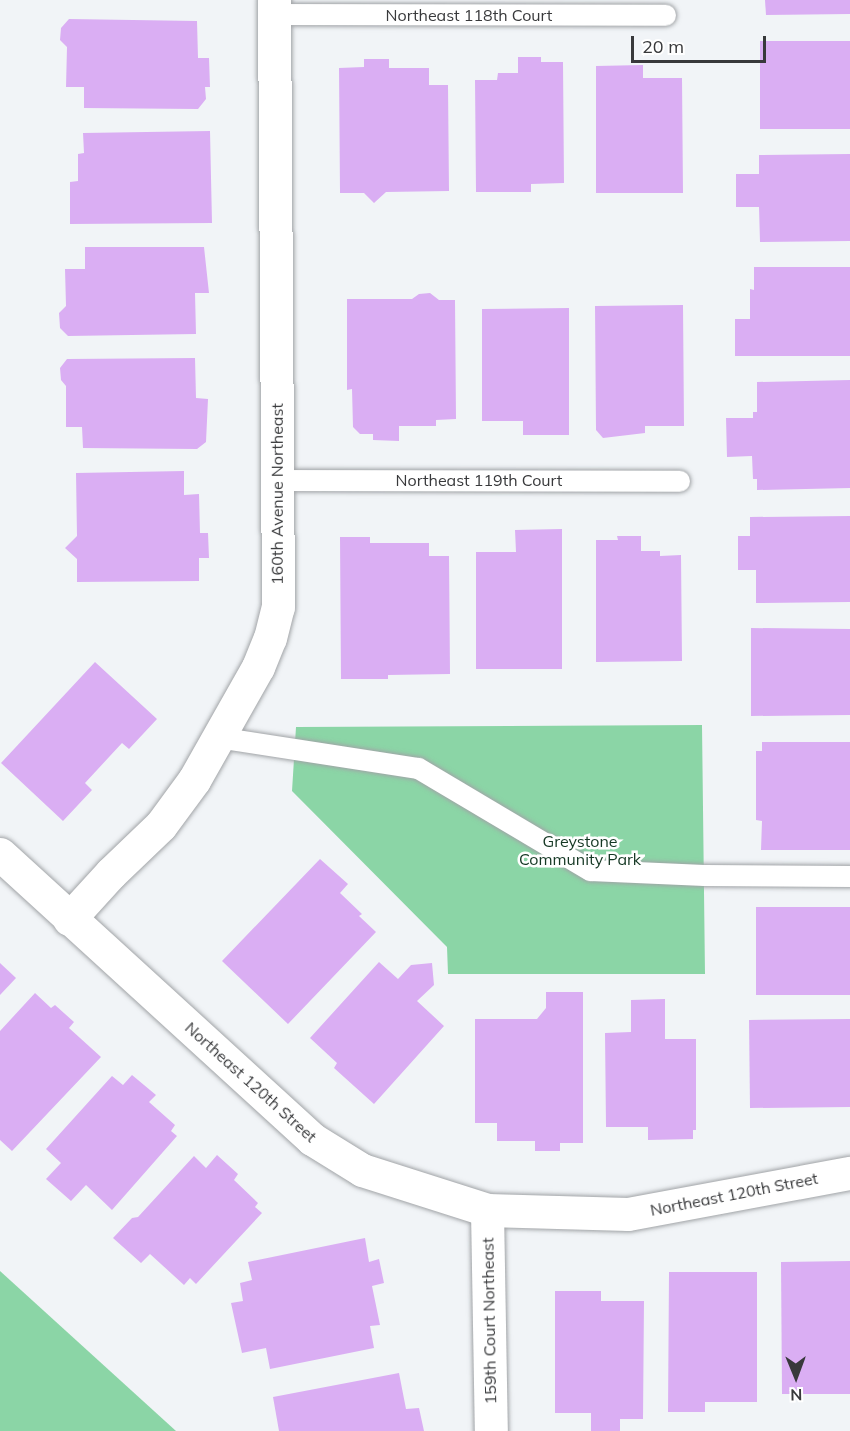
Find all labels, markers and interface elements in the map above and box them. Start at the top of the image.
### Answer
street label: Northeast 118th Court [386,5,552,25]
scale bar [634,24,769,62]
text: 20 m [642,35,684,58]
street label: 160th Avenue Northeast [267,403,287,585]
street label: Northeast 119th Court [396,470,562,490]
park label: Greystone Community Park [519,831,641,869]
street label: Northeast 120th Street [181,1018,321,1146]
street label: Northeast 120th Street [649,1168,819,1220]
street label: 159th Court Northeast [478,1237,500,1405]
north arrow [766,1347,826,1407]
text: N [790,1385,803,1405]

